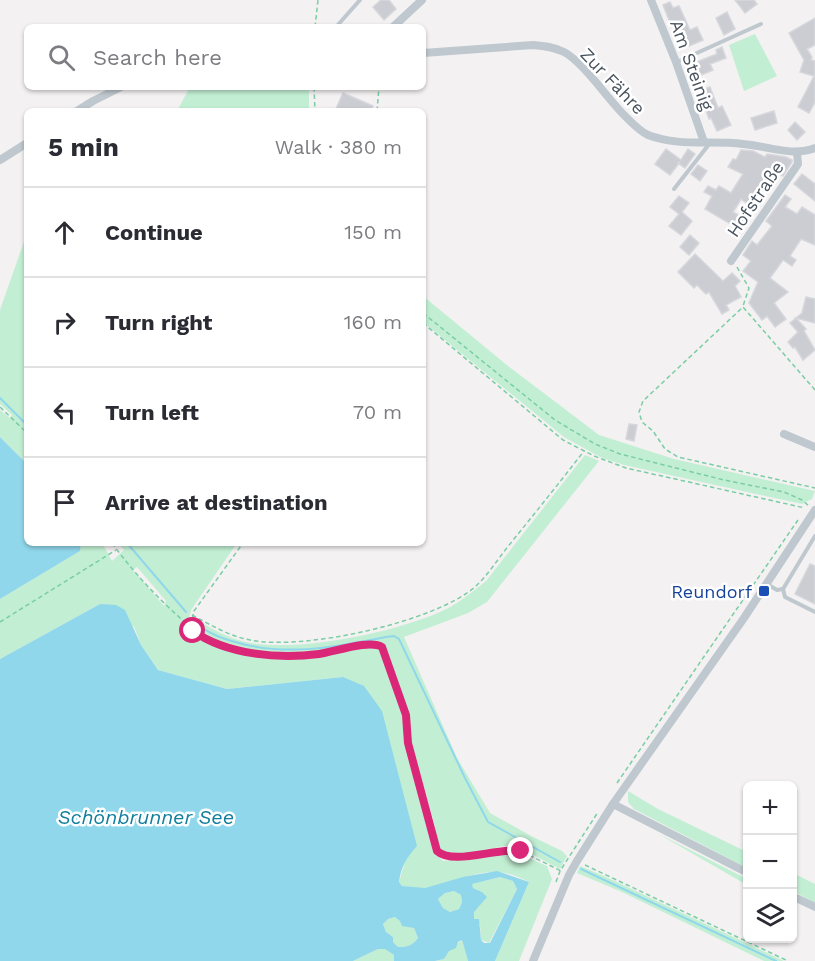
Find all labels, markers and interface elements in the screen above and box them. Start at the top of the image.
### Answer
street label: Am Steinig [666,17,718,114]
search box [24,24,426,90]
icon: search [45,41,78,74]
street label: Zur Fähre [576,43,650,119]
text: Search here [93,45,222,70]
text: 5 min [48,132,119,162]
text: Walk · 380 m [275,135,402,159]
street label: Hofstraße [722,157,788,241]
icon: ahead [48,216,81,249]
text: Continue [105,220,203,245]
text: 150 m [344,220,402,244]
icon: right [48,306,81,339]
text: Turn right [105,310,212,335]
text: 160 m [344,310,402,334]
icon: left [48,396,81,429]
text: Turn left [105,400,199,425]
text: 70 m [353,400,402,424]
icon: arrive [48,486,81,519]
text: Arrive at destination [105,490,328,515]
place label: Reundorf [671,581,752,602]
marker: Reundorf [757,584,771,598]
route start [179,617,205,643]
map controls [743,781,797,943]
button: + [743,781,797,835]
water label: Schönbrunner See [58,805,234,829]
button: − [743,835,797,889]
route end [507,837,533,863]
button: layers [743,889,797,943]

